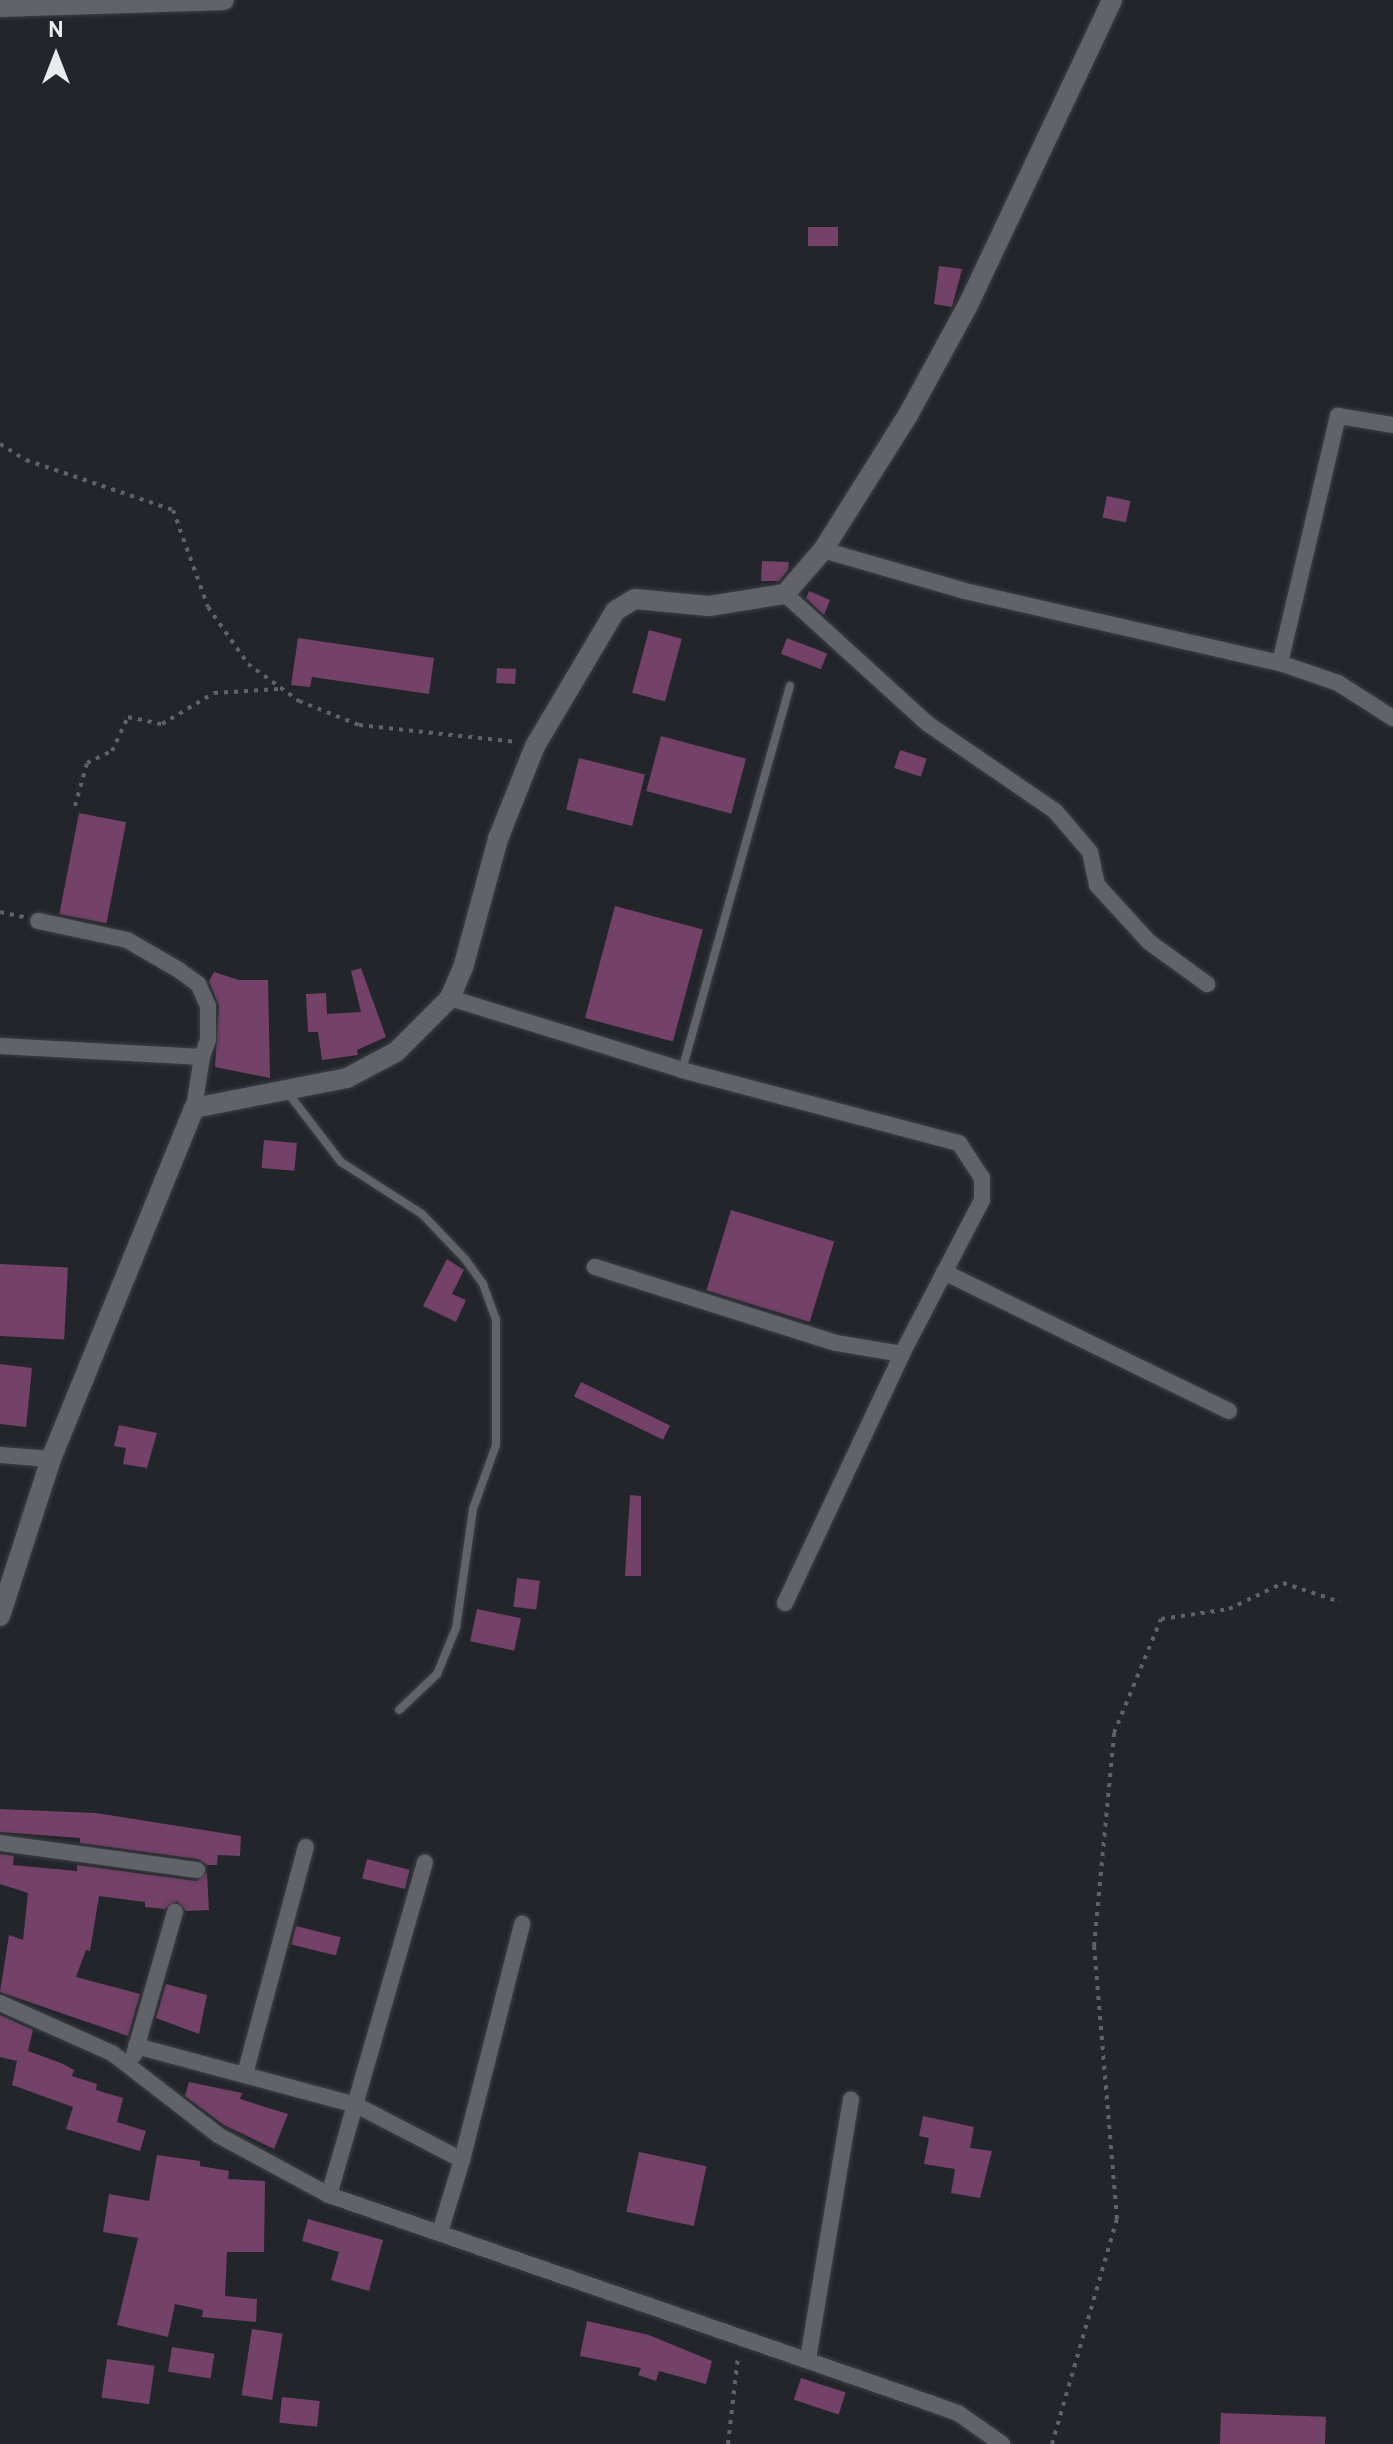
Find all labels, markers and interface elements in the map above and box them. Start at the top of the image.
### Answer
north arrow [16,16,96,96]
text: N [48,18,64,45]

